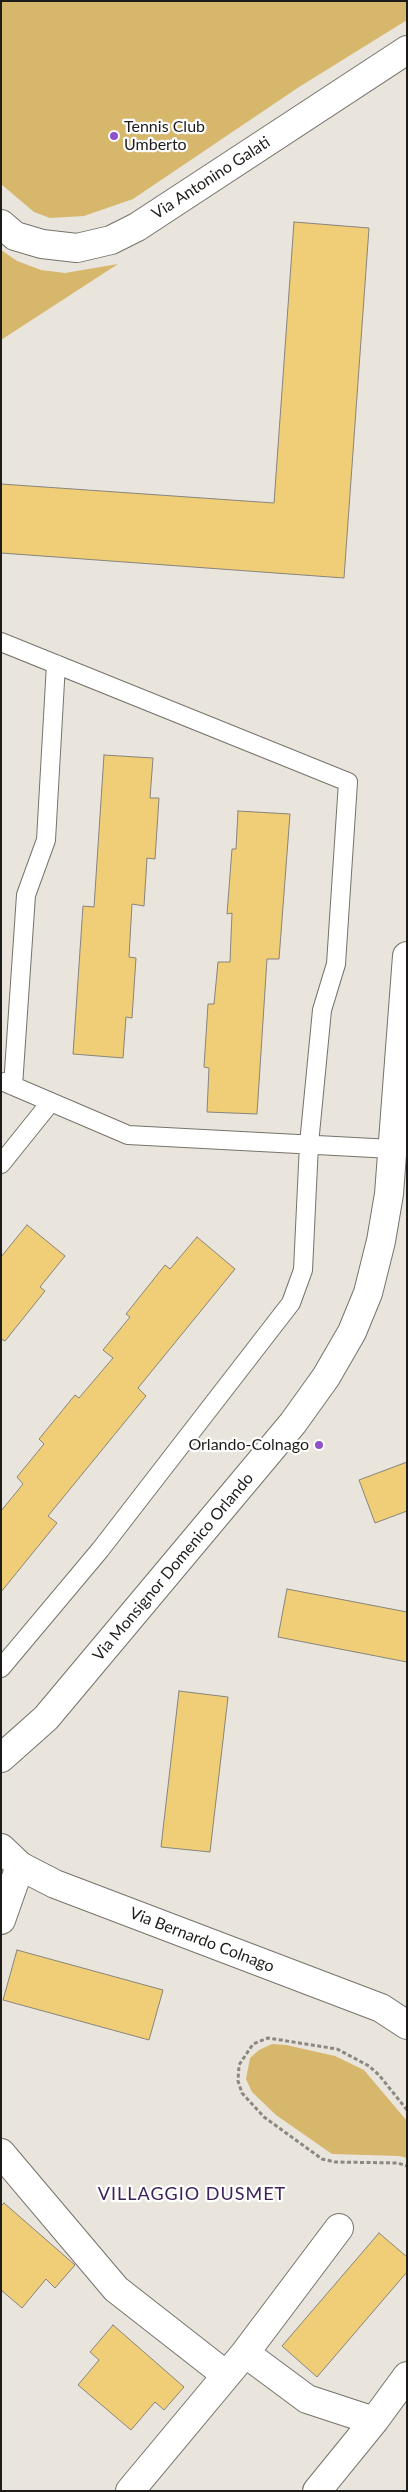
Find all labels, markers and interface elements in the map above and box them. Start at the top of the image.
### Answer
place label: Tennis Club Umberto [124,117,205,155]
marker: Tennis Club Umberto [108,130,120,142]
street label: Via Antonino Galati [148,133,274,223]
place label: Orlando-Colnago [188,1435,309,1455]
marker: Orlando-Colnago [313,1439,325,1451]
street label: Via Monsignor Domenico Orlando [89,1469,257,1665]
street label: Via Bernardo Colnago [127,1904,277,1976]
district label: VILLAGGIO DUSMET [96,2183,288,2205]

